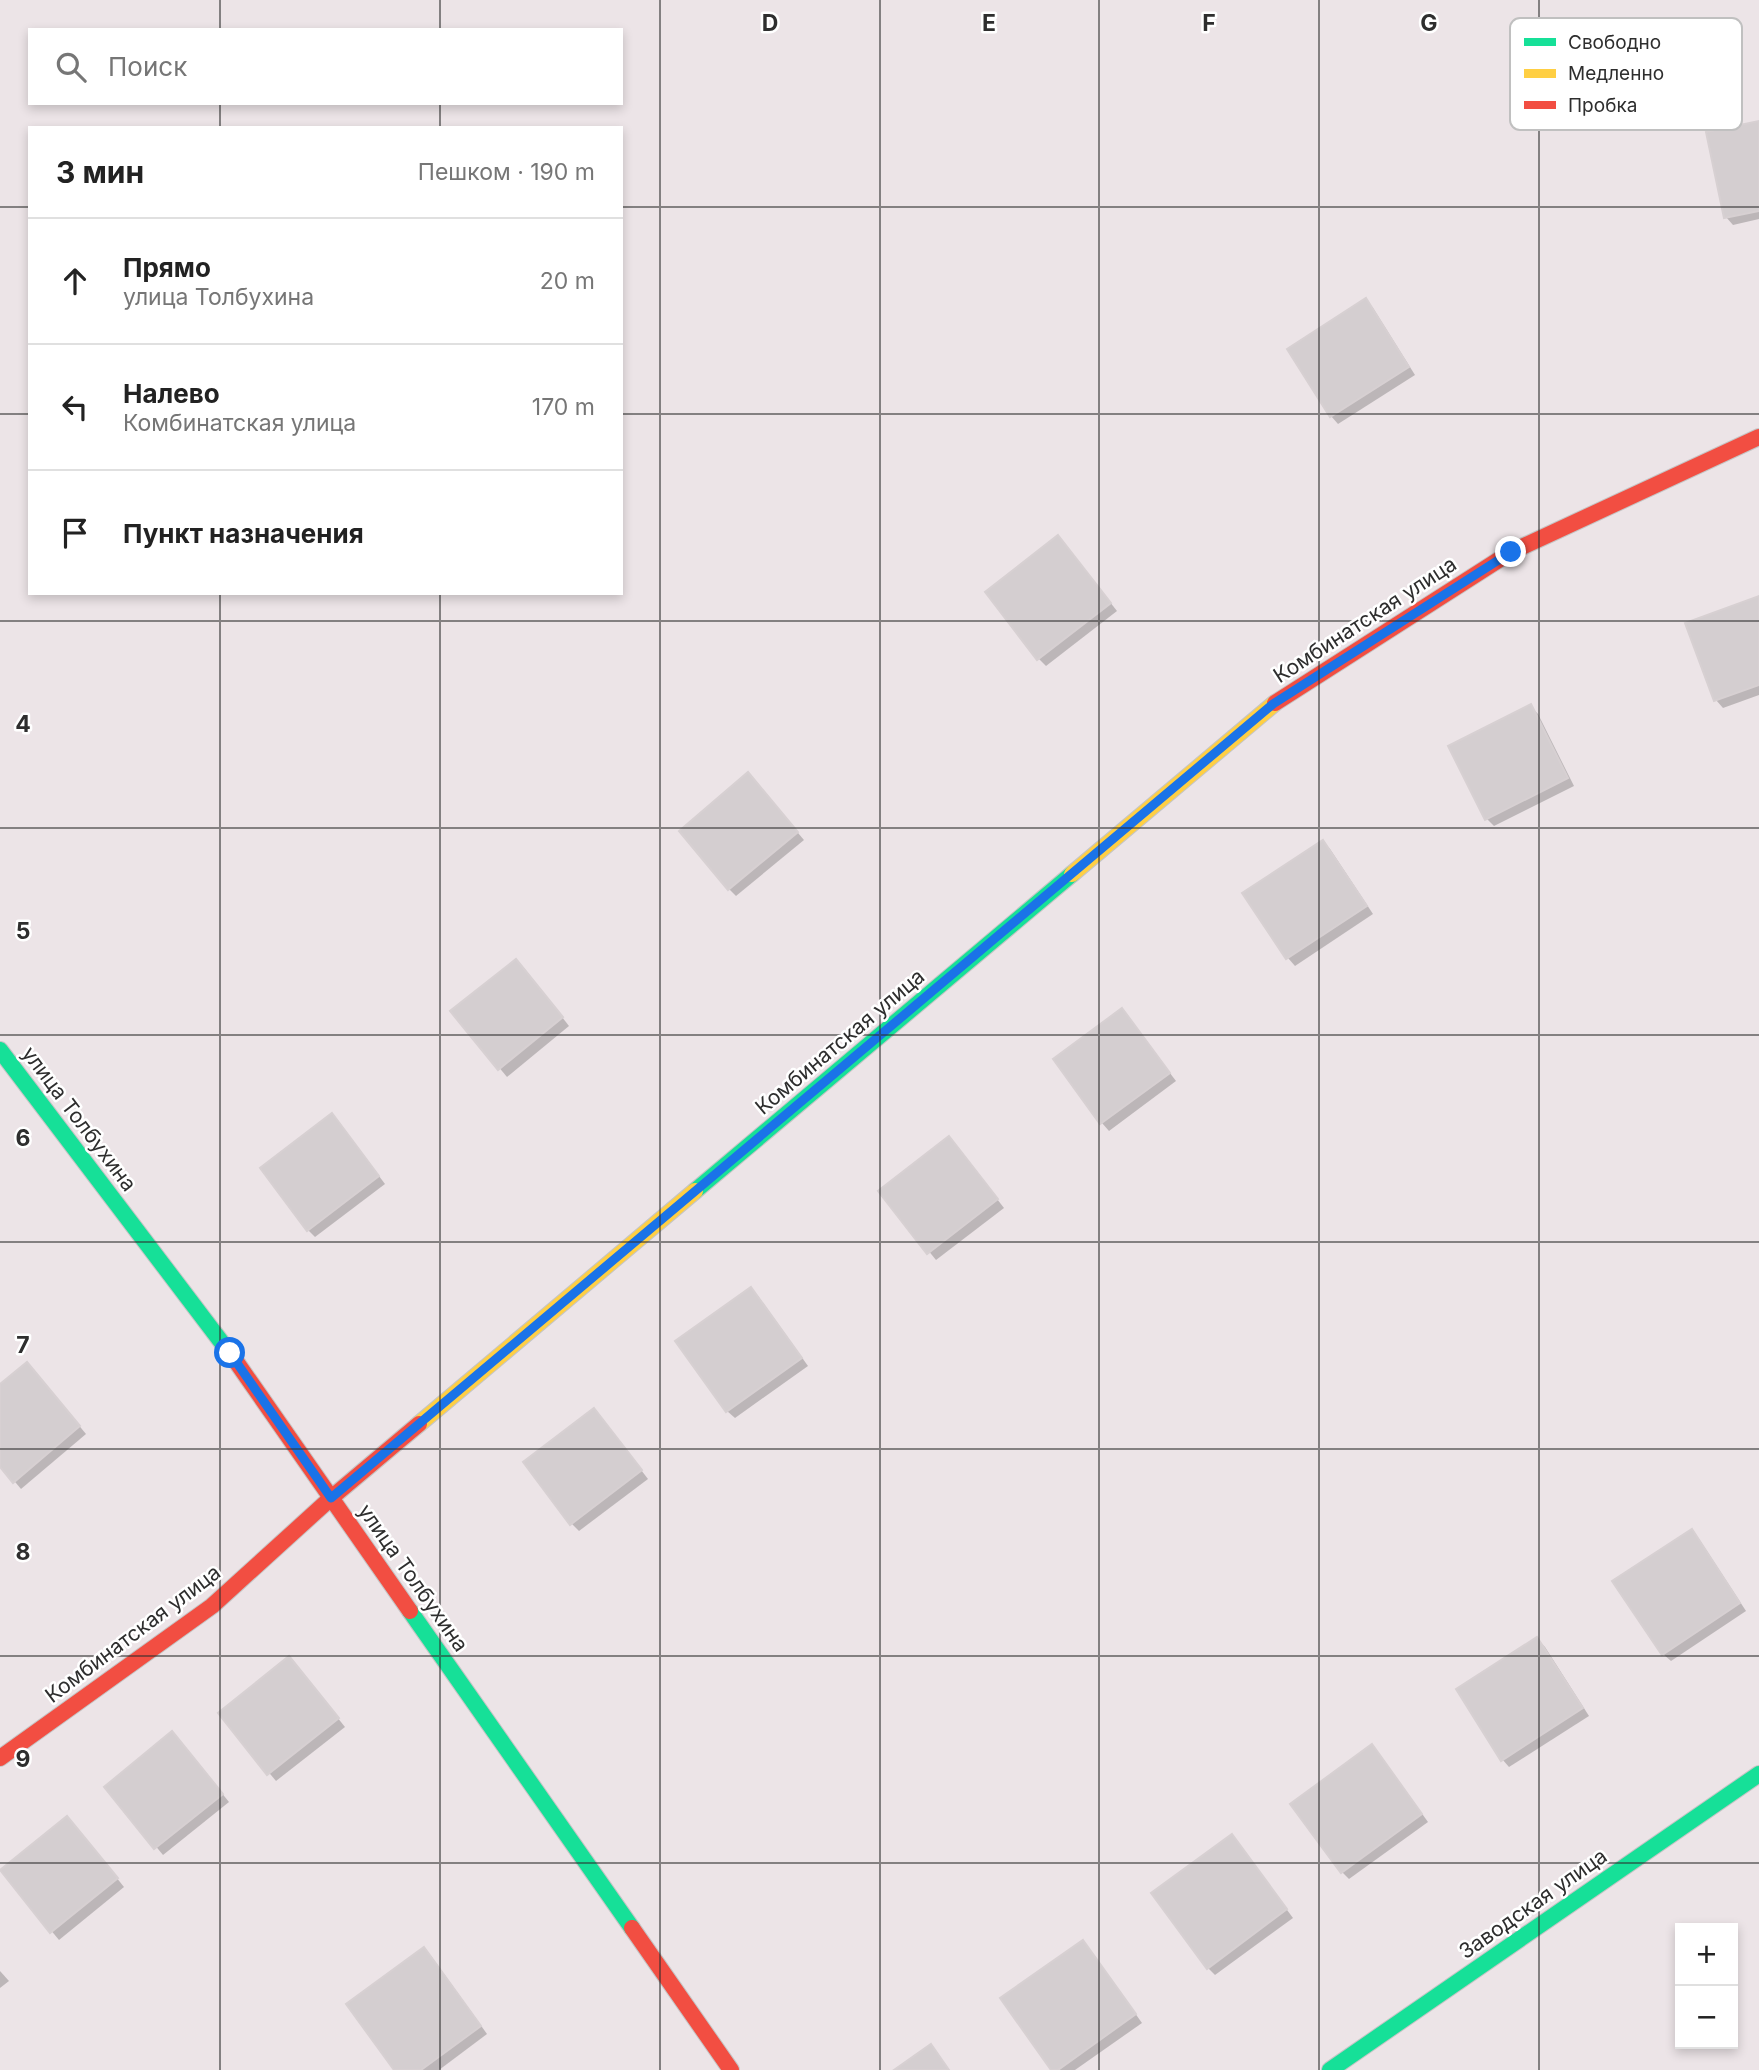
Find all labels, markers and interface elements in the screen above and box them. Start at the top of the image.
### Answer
text: D [762,9,778,37]
text: E [982,9,996,37]
text: F [1202,9,1216,37]
text: G [1420,9,1438,37]
legend [1510,18,1742,130]
search box [28,28,623,105]
text: Свободно [1568,31,1661,54]
icon: search [52,48,90,86]
text: Поиск [108,51,187,82]
text: Медленно [1568,62,1664,85]
text: Пробка [1568,94,1637,117]
text: 3 мин [56,154,144,190]
text: Пешком · 190 m [418,158,595,186]
text: Прямо [123,252,211,283]
icon: ahead [56,262,94,300]
text: 20 m [540,267,595,295]
text: улица Толбухина [123,283,314,311]
text: Налево [123,378,220,409]
icon: left [56,388,94,426]
text: 170 m [532,393,595,421]
text: Комбинатская улица [123,409,356,437]
icon: arrive [56,514,94,552]
text: Пункт назначения [123,518,364,549]
route end [1495,536,1526,567]
street label: Комбинатская улица [1269,551,1461,688]
text: 4 [15,710,31,738]
text: 5 [16,917,30,945]
street label: Комбинатская улица [750,964,929,1120]
street label: улица Толбухина [17,1041,142,1196]
text: 6 [16,1124,30,1152]
text: 7 [16,1331,30,1359]
route start [214,1337,245,1368]
street label: улица Толбухина [353,1499,474,1656]
text: 8 [16,1538,30,1566]
street label: Комбинатская улица [40,1560,225,1708]
text: 9 [16,1745,30,1773]
street label: Заводская улица [1454,1843,1611,1964]
map controls [1675,1923,1738,2049]
button: + [1675,1923,1738,1986]
button: − [1675,1986,1738,2049]

